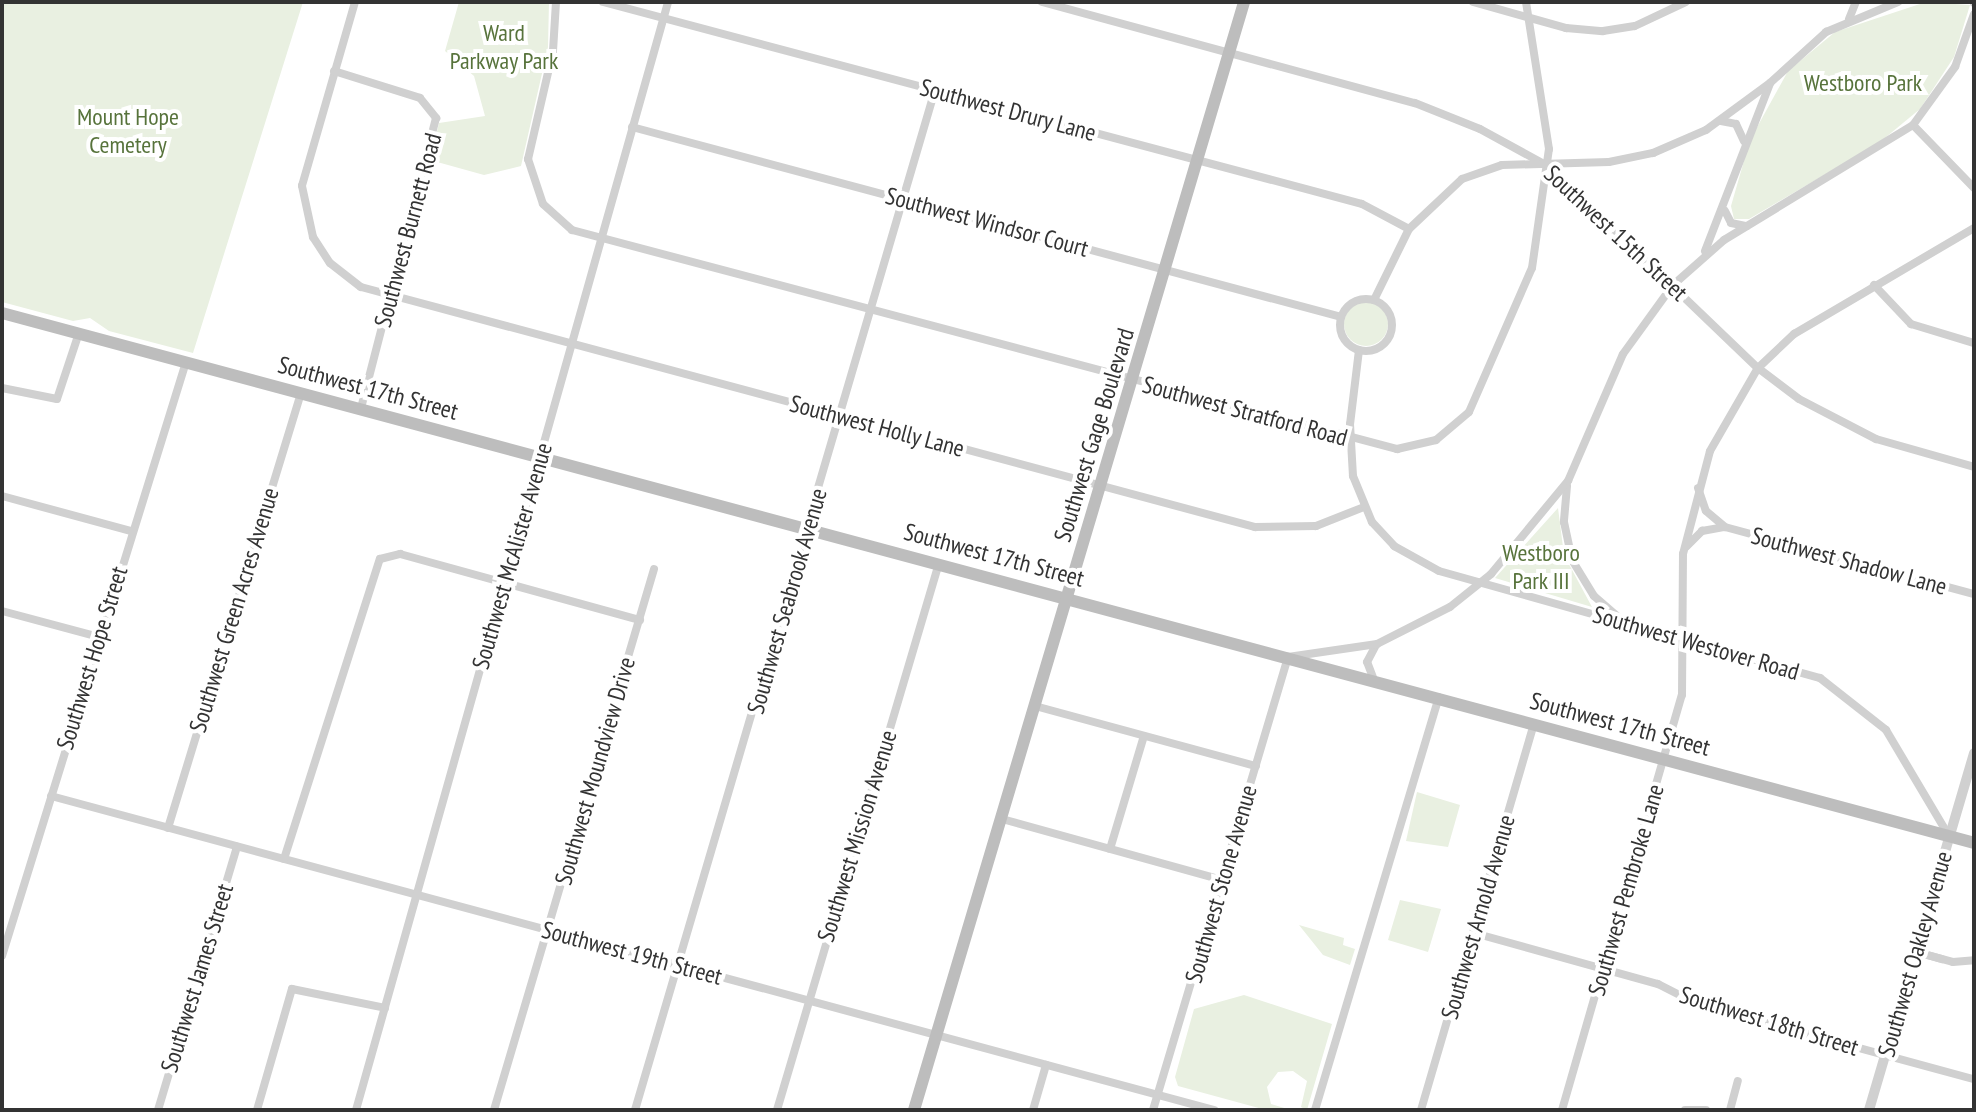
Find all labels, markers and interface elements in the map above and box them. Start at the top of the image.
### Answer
park label: Ward Parkway Park [449,19,559,75]
park label: Westboro Park [1804,69,1922,97]
street label: Southwest Drury Lane [916,73,1100,147]
park label: Mount Hope Cemetery [77,103,179,159]
street label: Southwest Burnett Road [368,130,448,330]
street label: Southwest 15th Street [1538,159,1694,307]
street label: Southwest Windsor Court [882,181,1092,263]
street label: Southwest Gage Boulevard [1048,325,1140,545]
street label: Southwest 17th Street [275,350,461,426]
street label: Southwest Stratford Road [1139,370,1351,452]
street label: Southwest Holly Lane [786,389,968,463]
street label: Southwest McAlister Avenue [466,439,558,673]
street label: Southwest Green Acres Avenue [183,484,285,736]
street label: Southwest Seabrook Avenue [741,484,833,718]
street label: Southwest 17th Street [901,517,1087,593]
street label: Southwest Shadow Lane [1748,521,1950,601]
park label: Westboro Park III [1502,539,1580,595]
street label: Southwest Hope Street [50,563,134,753]
street label: Southwest Westover Road [1589,600,1803,686]
street label: Southwest Moundview Drive [549,654,641,888]
street label: Southwest 17th Street [1527,686,1713,762]
street label: Southwest Mission Avenue [811,726,903,946]
street label: Southwest Stone Avenue [1179,781,1263,987]
street label: Southwest Pembroke Lane [1582,781,1670,999]
street label: Southwest Arnold Avenue [1435,811,1521,1023]
street label: Southwest Oakley Avenue [1872,847,1958,1061]
street label: Southwest James Street [155,880,239,1076]
street label: Southwest 19th Street [539,915,725,991]
street label: Southwest 18th Street [1676,980,1862,1062]

